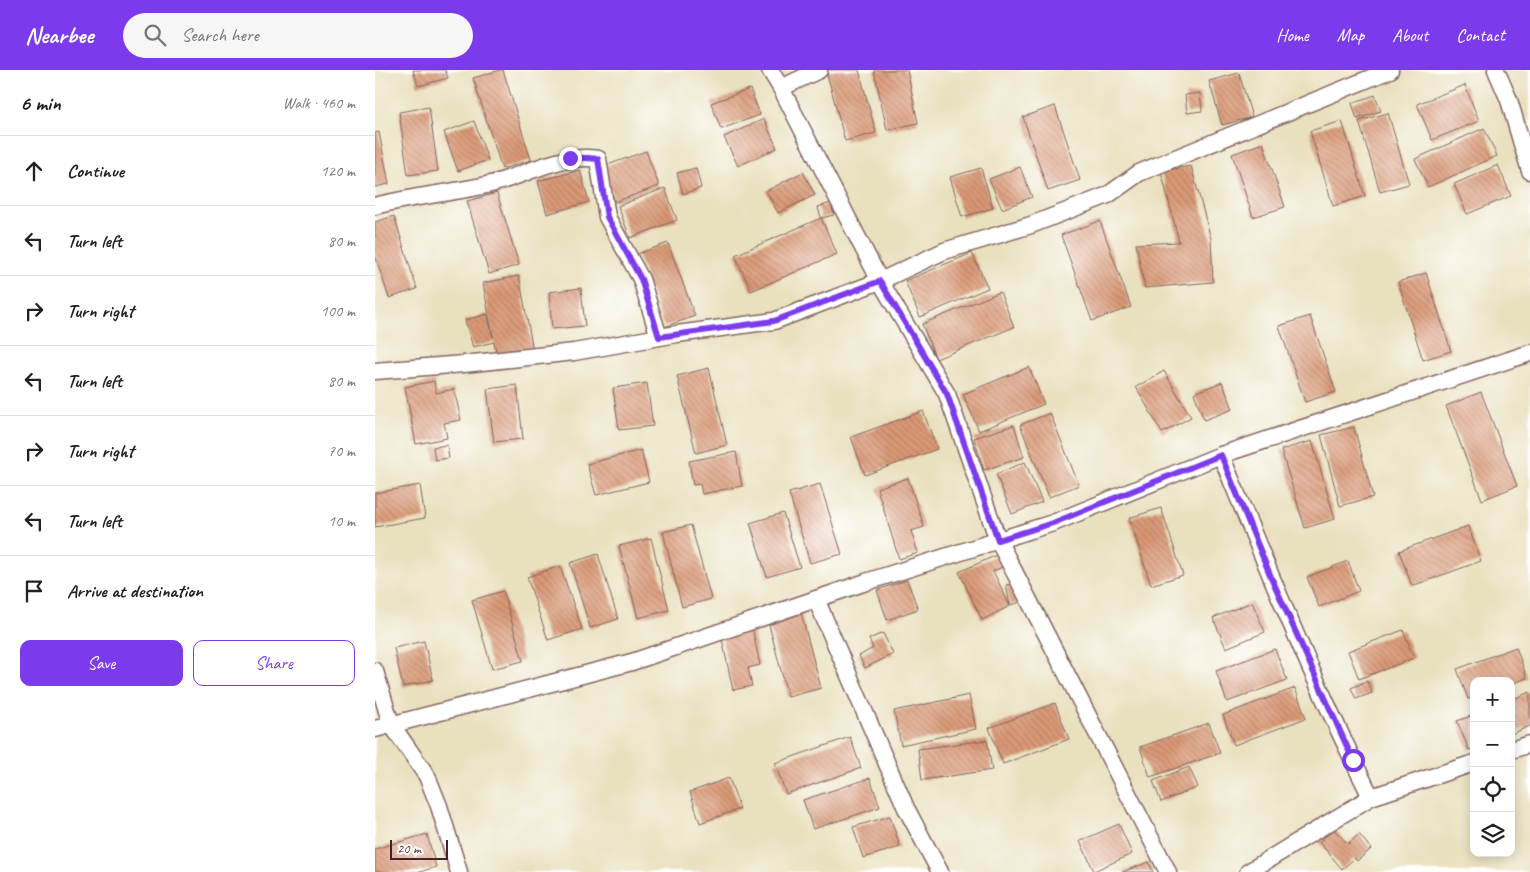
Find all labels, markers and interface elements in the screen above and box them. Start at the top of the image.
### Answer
search box [123,13,473,58]
text: Nearbee [25,20,93,50]
icon: search [141,21,169,49]
text: Search here [181,23,259,47]
text: Home [1276,24,1309,46]
text: Map [1337,24,1364,46]
text: About [1392,24,1428,46]
text: Contact [1456,24,1505,46]
text: 6 min [20,90,61,116]
text: Walk · 460 m [283,93,355,113]
route end [559,147,582,170]
icon: ahead [20,157,48,185]
text: Continue [67,159,124,183]
text: 120 m [321,161,355,181]
icon: left [20,227,48,255]
text: Turn left [67,229,122,253]
text: 80 m [328,231,355,251]
icon: right [20,297,48,325]
text: Turn right [67,299,134,323]
text: 100 m [321,301,355,321]
icon: left [20,367,48,395]
text: Turn left [67,369,122,393]
text: 80 m [328,371,355,391]
icon: right [20,437,48,465]
text: Turn right [67,439,134,463]
text: 70 m [328,441,355,461]
icon: left [20,507,48,535]
text: Turn left [67,509,122,533]
text: 10 m [328,511,355,531]
icon: arrive [20,577,48,605]
text: Arrive at destination [67,579,203,603]
button: Save [20,640,183,686]
button: Share [193,640,355,686]
map controls [1470,677,1515,857]
button: + [1470,677,1515,722]
button: − [1470,722,1515,767]
route start [1342,749,1365,772]
button: locate [1470,767,1515,812]
button: layers [1470,812,1515,857]
scale bar [390,837,447,860]
text: 20 m [397,840,421,857]

